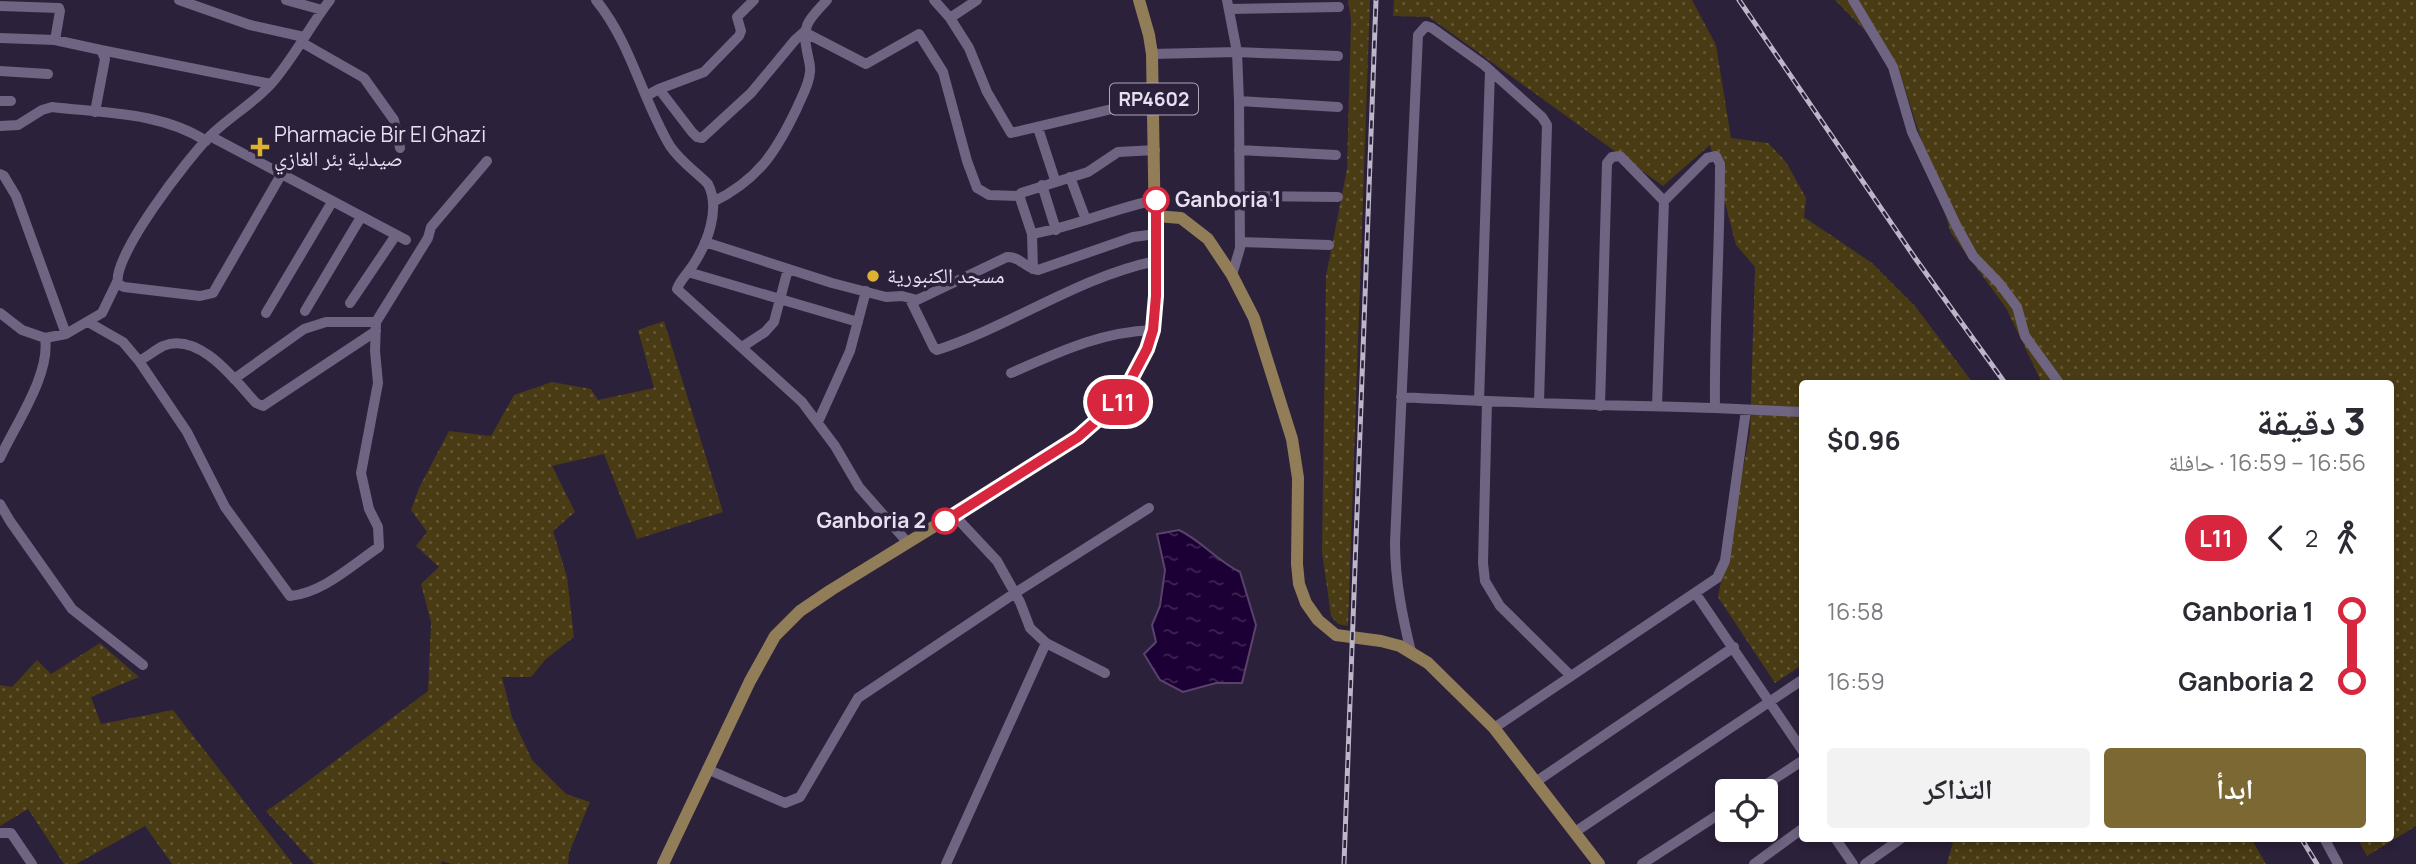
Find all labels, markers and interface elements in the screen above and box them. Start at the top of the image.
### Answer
road number: RP4602 [1110,83,1198,114]
place label: Pharmacie Bir El Ghazi صيدلية بئر الغازي [274,120,486,175]
marker: Pharmacie Bir El Ghazi صيدلية بئر الغازي [252,139,268,155]
place label: Ganboria 1 [1175,185,1281,213]
marker: Ganboria 1 [1143,187,1169,213]
place label: مسجد الكنبورية [887,261,1005,289]
marker: مسجد الكنبورية [865,268,881,284]
line badge: L11 [1078,379,1158,425]
text: L11 [1101,385,1135,418]
text: 3 دقيقة [2256,394,2366,446]
text: $0.96 [1827,422,1901,458]
text: 16:56 – 16:59 · حافلة [2168,446,2366,478]
place label: Ganboria 2 [816,506,926,534]
marker: Ganboria 2 [932,508,958,534]
icon: back [2257,519,2295,557]
icon: walk [2328,519,2366,557]
text: L11 [2199,521,2233,554]
text: 2 [2305,522,2318,554]
text: Ganboria 1 [2182,593,2314,629]
text: 16:58 [1827,595,1884,627]
text: Ganboria 2 [2178,663,2314,699]
text: 16:59 [1827,665,1885,697]
button: التذاكر [1827,748,2090,828]
button: ابدأ [2104,748,2366,828]
map controls [1715,779,1778,842]
button: locate [1715,779,1778,842]

